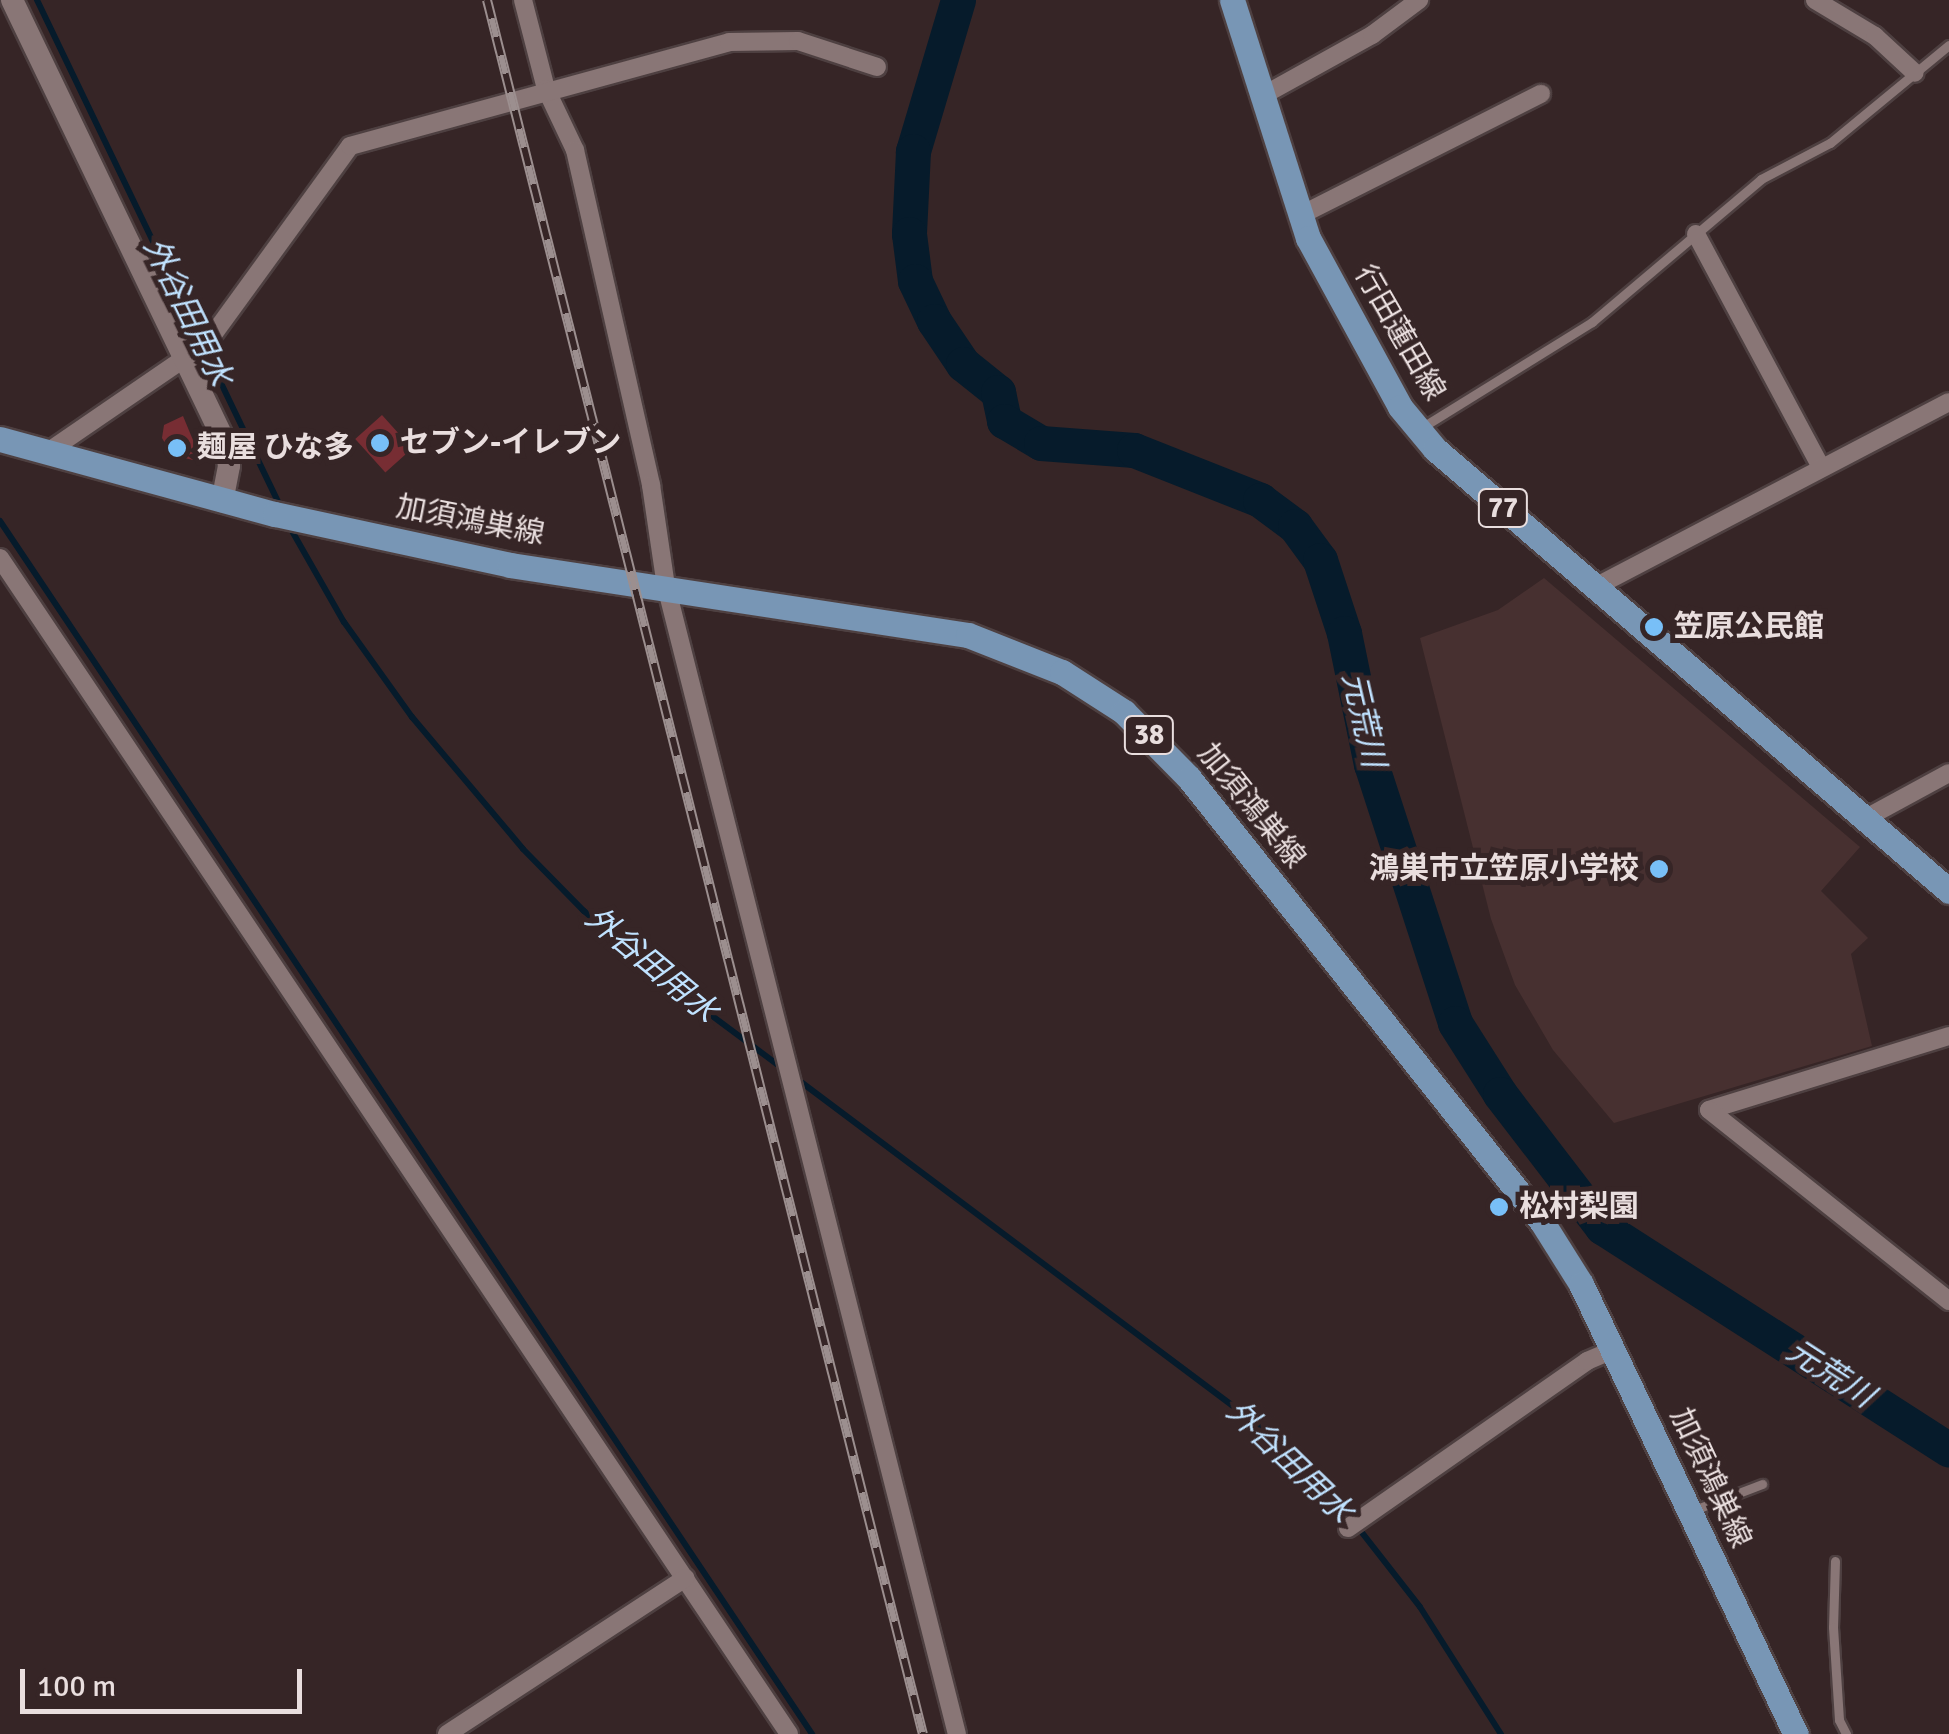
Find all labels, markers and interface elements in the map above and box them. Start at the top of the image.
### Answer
water label: 外谷田用水 [135,232,239,392]
street label: 行田蓮田線 [1346,259,1452,407]
place label: セブン-イレブン [400,425,621,461]
place label: 麺屋 ひな多 [197,430,354,466]
marker: セブン-イレブン [369,432,391,454]
marker: 麺屋 ひな多 [166,437,188,459]
road number: 77 [1476,485,1530,531]
street label: 加須鴻巣線 [393,489,547,553]
place label: 笠原公民館 [1674,609,1824,645]
marker: 笠原公民館 [1643,616,1665,638]
water label: 元荒川 [1333,669,1393,771]
road number: 38 [1122,712,1176,758]
street label: 加須鴻巣線 [1190,736,1312,876]
place label: 鴻巣市立笠原小学校 [1369,851,1639,887]
marker: 鴻巣市立笠原小学校 [1648,858,1670,880]
water label: 外谷田用水 [577,899,725,1031]
place label: 松村梨園 [1519,1189,1639,1225]
marker: 松村梨園 [1488,1196,1510,1218]
water label: 元荒川 [1779,1332,1881,1416]
water label: 外谷田用水 [1218,1393,1360,1531]
street label: 加須鴻巣線 [1662,1402,1758,1554]
scale bar [25,1649,308,1711]
text: 100 m [37,1668,116,1705]

